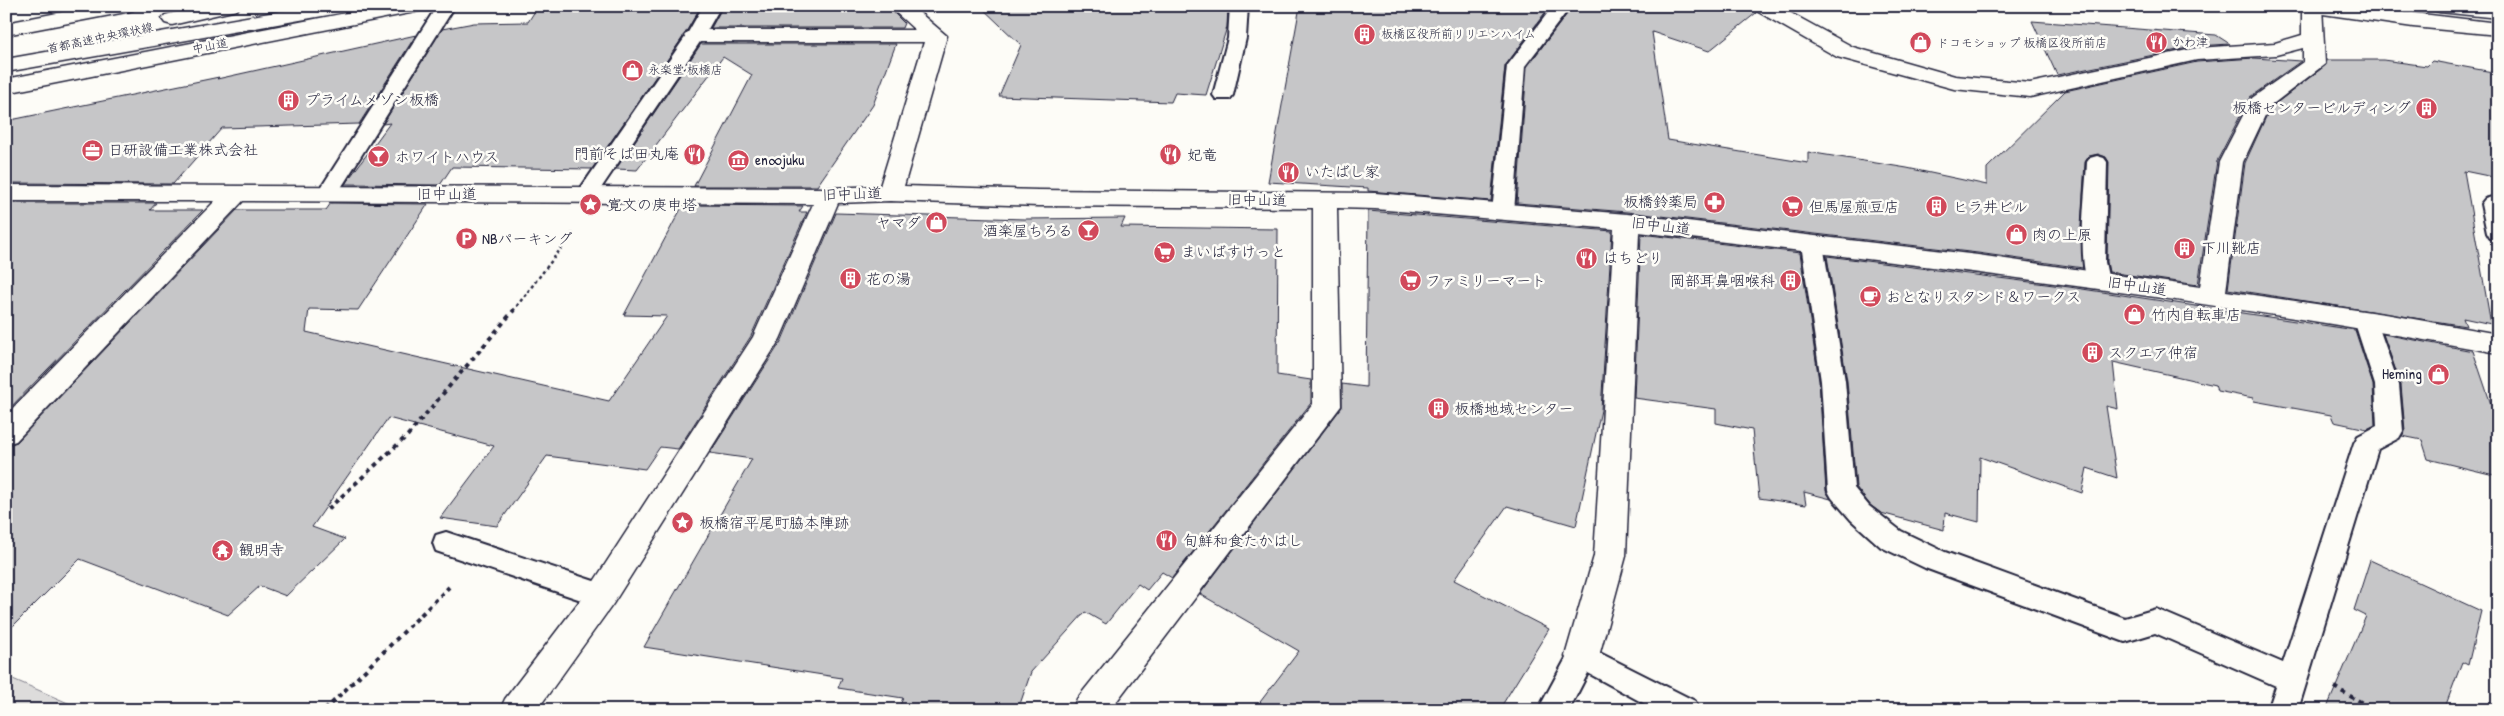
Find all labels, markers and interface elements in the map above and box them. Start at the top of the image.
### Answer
street label: 首都高速中央環状線 [45,18,154,57]
building icon: 板橋区役所前リリエンハイム [1353,22,1377,46]
place label: 板橋区役所前リリエンハイム [1381,25,1536,42]
restaurant icon: かわ津 [2144,30,2168,54]
shop icon: ドコモショップ 板橋区役所前店 [1909,31,1933,55]
place label: かわ津 [2172,33,2208,50]
street label: 中山道 [191,34,229,57]
place label: ドコモショップ 板橋区役所前店 [1937,34,2107,51]
shop icon: 永楽堂 板橋店 [620,58,644,82]
place label: 永楽堂 板橋店 [648,61,723,78]
building icon: プライムメゾン板橋 [277,88,301,112]
place label: プライムメゾン板橋 [305,89,439,110]
building icon: 板橋センタービルディング [2415,96,2439,120]
place label: 板橋センタービルディング [2232,97,2411,118]
office icon: 日研設備工業株式会社 [80,138,104,162]
place label: 日研設備工業株式会社 [108,139,258,160]
restaurant icon: 門前そば田丸庵 [683,142,707,166]
place label: 門前そば田丸庵 [574,143,679,164]
restaurant icon: 妃竜 [1159,143,1183,167]
place label: 妃竜 [1187,144,1217,165]
bar icon: ホワイトハウス [367,145,391,169]
place label: ホワイトハウス [395,146,499,167]
museum icon: en∞juku [727,148,751,172]
place label: en∞juku [755,149,804,170]
restaurant icon: いたばし家 [1277,160,1301,184]
place label: いたばし家 [1305,161,1379,182]
street label: 旧中山道 [822,182,882,205]
street label: 旧中山道 [417,183,477,204]
street label: 旧中山道 [1227,188,1287,211]
pharmacy icon: 板橋鈴薬局 [1702,190,1726,214]
place label: 板橋鈴薬局 [1623,191,1698,212]
place icon: 寛文の庚申塔 [579,193,603,217]
place label: 寛文の庚申塔 [607,194,697,215]
supermarket icon: 但馬屋煎豆店 [1781,195,1805,219]
building icon: ヒラ井ビル [1925,195,1949,219]
place label: 但馬屋煎豆店 [1809,196,1899,217]
place label: ヒラ井ビル [1953,196,2028,217]
shop icon: ヤマダ [925,211,949,235]
street label: 旧中山道 [1630,211,1692,240]
place label: ヤマダ [876,212,921,233]
bar icon: 酒楽屋ちろる [1077,219,1101,243]
place label: 酒楽屋ちろる [983,220,1073,241]
shop icon: 肉の上原 [2004,223,2028,247]
place label: 肉の上原 [2032,224,2092,245]
parking icon: NBパーキング [454,227,478,251]
place label: NBパーキング [482,228,573,249]
building icon: 下川靴店 [2173,236,2197,260]
place label: 下川靴店 [2201,237,2261,258]
supermarket icon: まいばすけっと [1153,240,1177,264]
place label: まいばすけっと [1181,241,1286,262]
restaurant icon: はちどり [1575,246,1599,270]
place label: はちどり [1603,247,1663,268]
building icon: 花の湯 [838,267,862,291]
place label: 花の湯 [866,268,911,289]
supermarket icon: ファミリーマート [1398,269,1422,293]
building icon: 岡部耳鼻咽喉科 [1779,269,1803,293]
place label: ファミリーマート [1426,270,1546,291]
place label: 岡部耳鼻咽喉科 [1670,270,1775,291]
street label: 旧中山道 [2106,271,2168,300]
cafe icon: おとなりスタンド＆ワークス [1858,285,1882,309]
place label: おとなりスタンド＆ワークス [1886,286,2081,307]
shop icon: 竹内自転車店 [2123,303,2147,327]
place label: 竹内自転車店 [2151,304,2241,325]
building icon: スクエア仲宿 [2080,341,2104,365]
place label: スクエア仲宿 [2108,342,2198,363]
shop icon: Heming [2426,362,2450,386]
place label: Heming [2382,363,2422,384]
building icon: 板橋地域センター [1426,397,1450,421]
place label: 板橋地域センター [1454,398,1573,419]
place icon: 板橋宿平尾町脇本陣跡 [671,511,695,535]
place label: 板橋宿平尾町脇本陣跡 [699,512,849,533]
restaurant icon: 旬鮮和食たかはし [1155,529,1179,553]
place label: 旬鮮和食たかはし [1183,530,1303,551]
temple icon: 観明寺 [211,538,235,562]
place label: 観明寺 [239,539,284,560]

